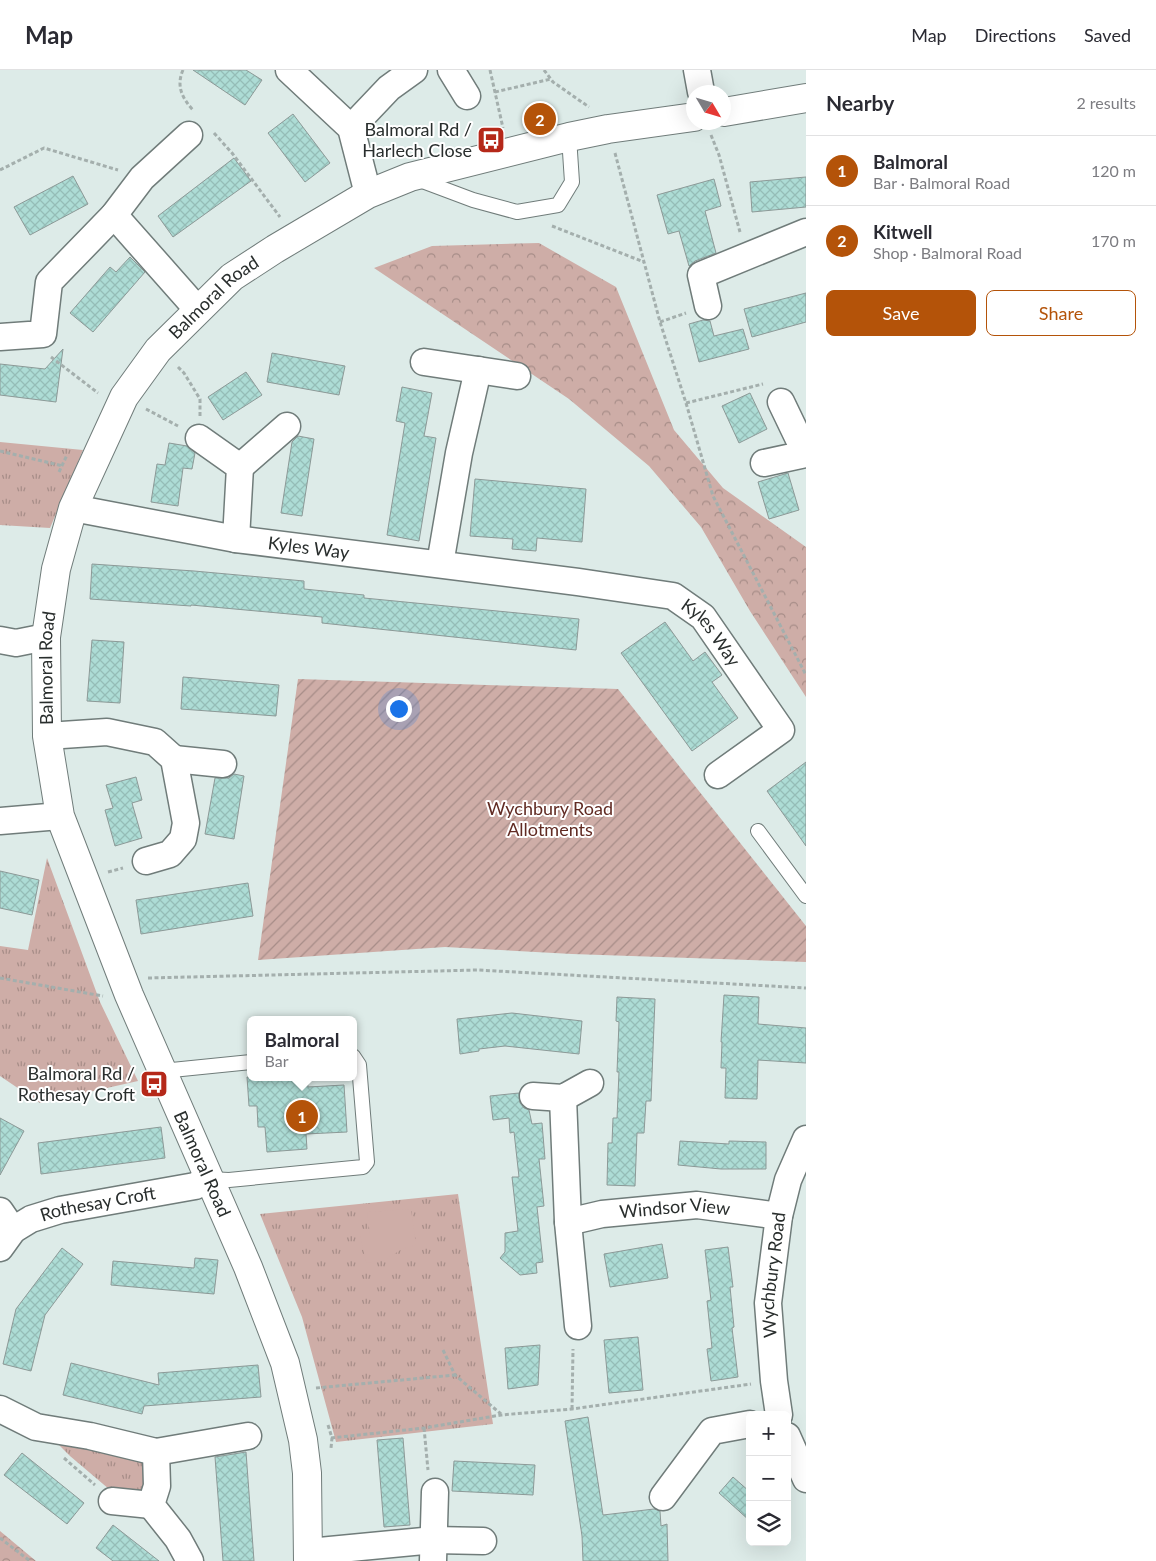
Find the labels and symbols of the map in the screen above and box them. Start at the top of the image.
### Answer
north arrow [686,85,731,130]
pin: 2 [524,100,556,138]
place label: Balmoral Rd / Harlech Close [362,118,472,161]
bus stop icon: Balmoral Rd / Harlech Close [476,125,506,155]
street label: Balmoral Road [164,251,262,343]
street label: Kyles Way [267,531,351,563]
street label: Kyles Way [677,593,746,671]
street label: Balmoral Road [34,610,60,725]
your location [386,696,412,722]
park label: Wychbury Road Allotments [487,797,613,840]
place label: Balmoral Rd / Rothesay Croft [18,1062,136,1105]
bus stop icon: Balmoral Rd / Rothesay Croft [139,1069,169,1099]
pin: 1 [286,1097,318,1135]
street label: Balmoral Road [170,1107,236,1220]
street label: Rothesay Croft [37,1181,158,1226]
street label: Windsor View [618,1192,732,1222]
street label: Wychbury Road [756,1211,789,1339]

